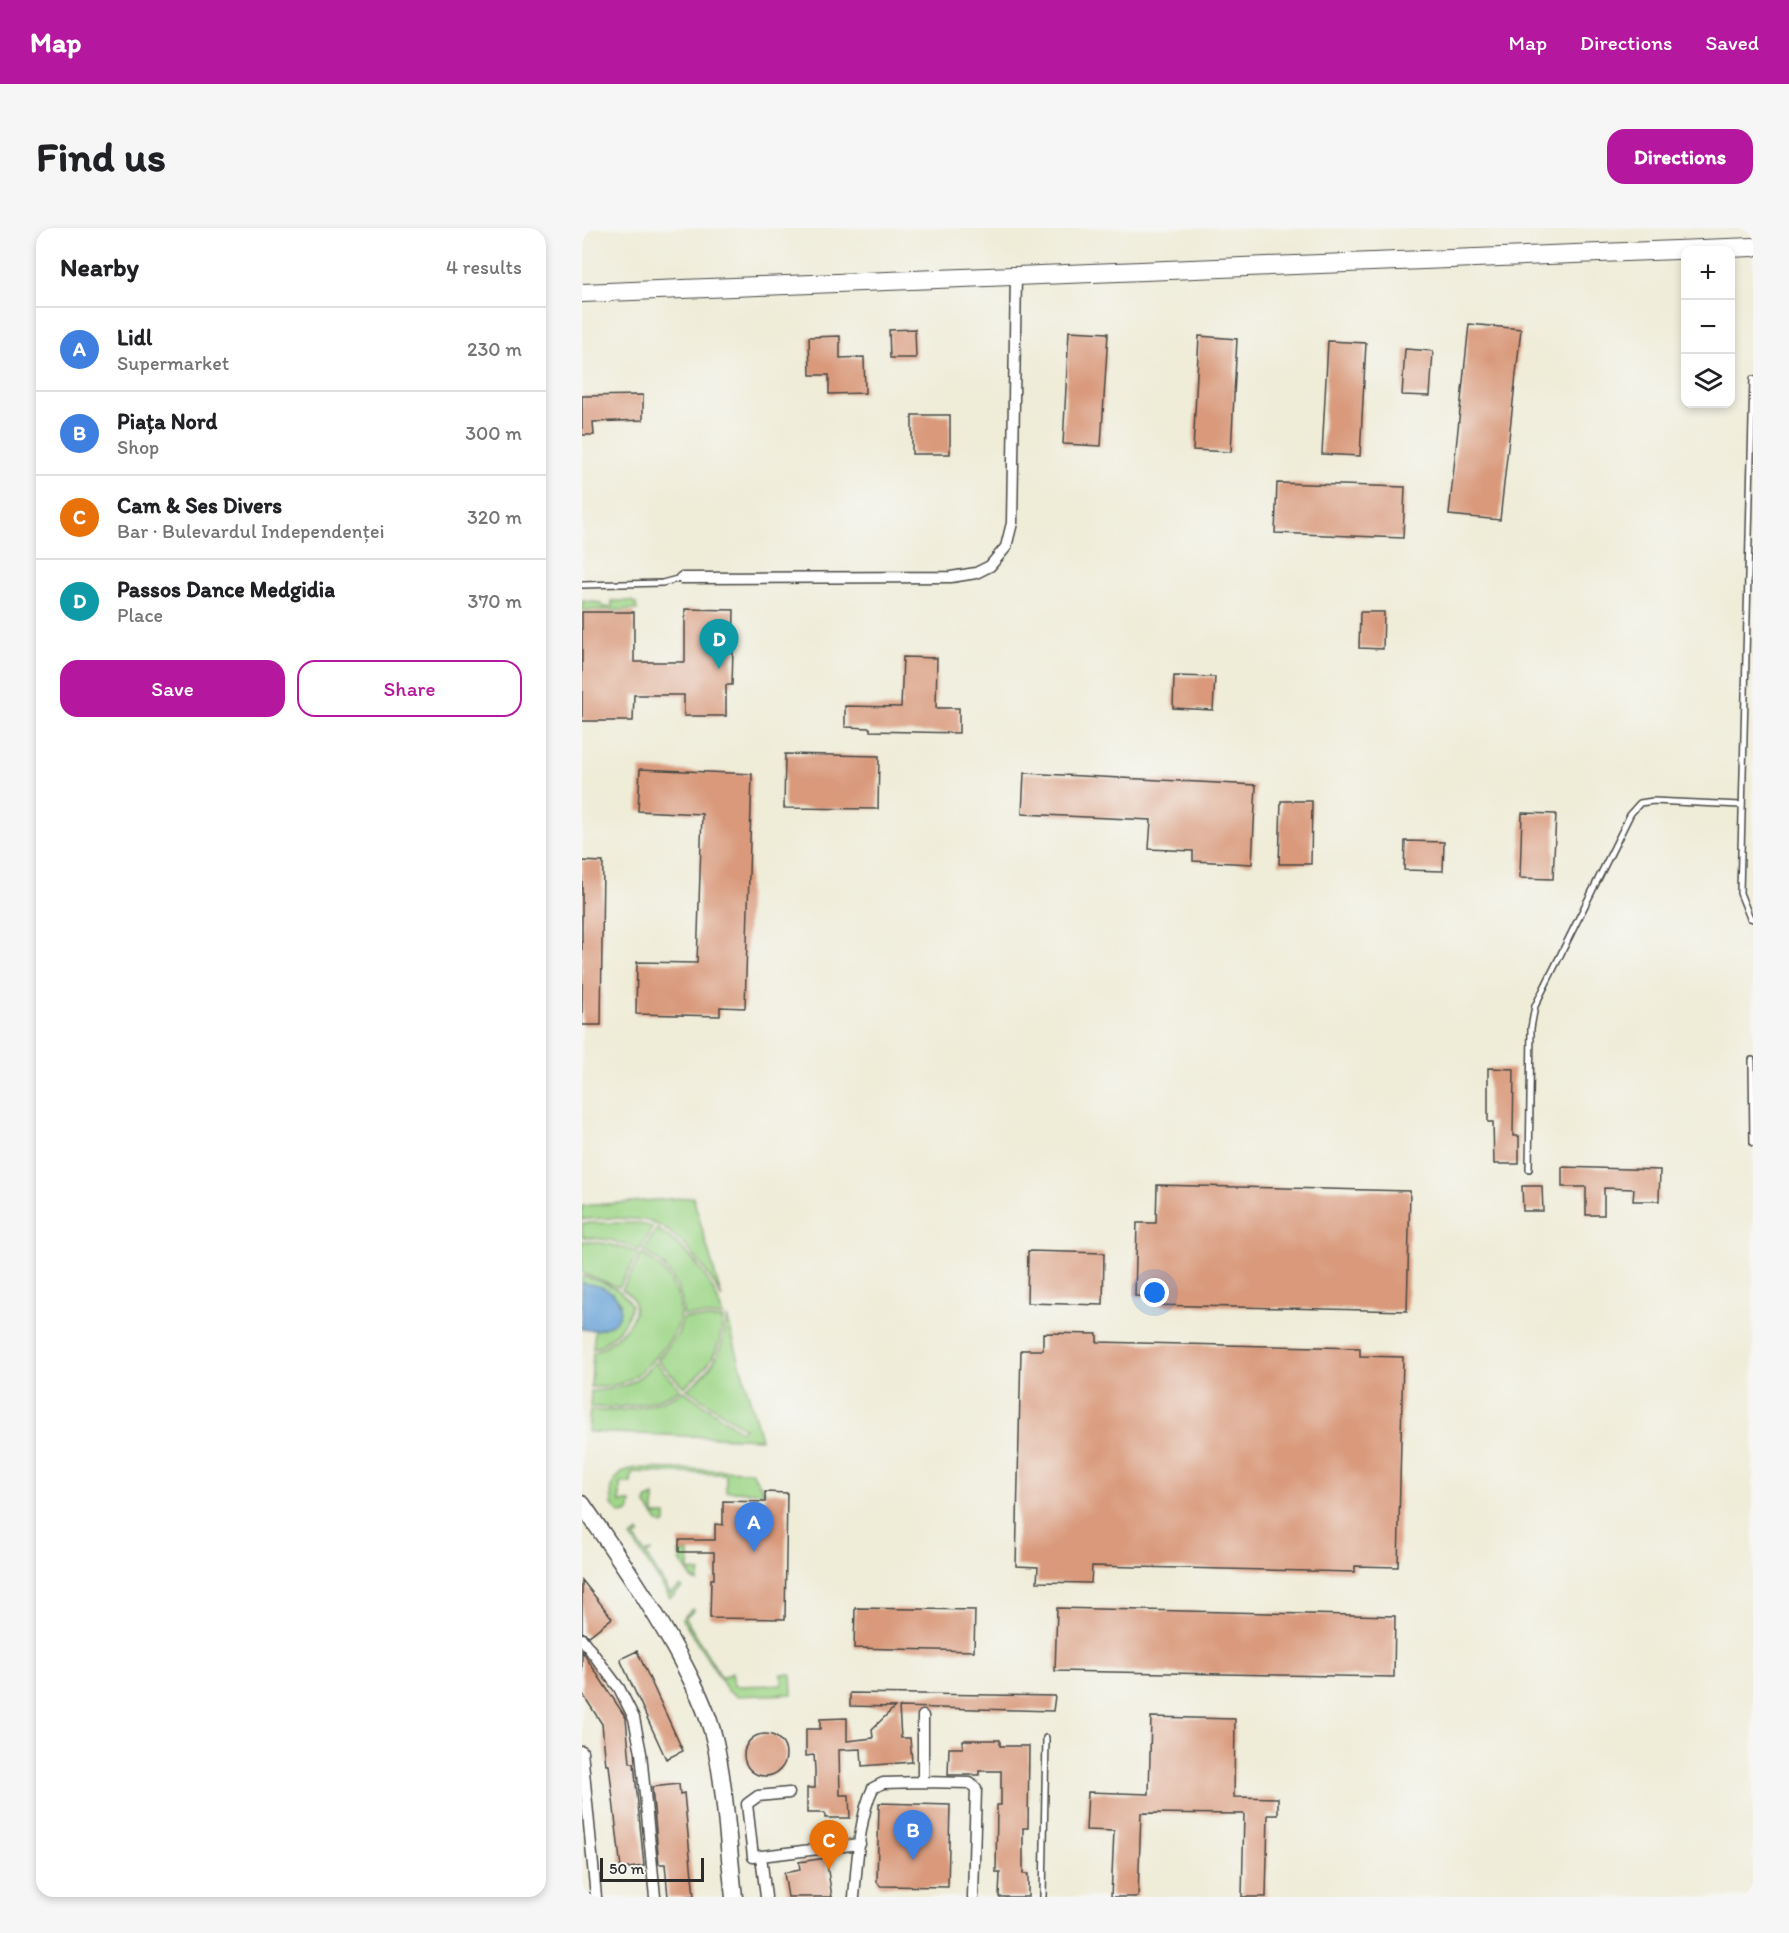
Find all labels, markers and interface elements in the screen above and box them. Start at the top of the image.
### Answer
text: Map [30,25,81,59]
text: Map [1509,30,1547,55]
text: Directions [1580,30,1672,55]
text: Saved [1705,30,1759,55]
button: Directions [1607,129,1753,184]
text: Find us [36,131,166,182]
map controls [1681,246,1735,408]
button: + [1681,246,1735,300]
text: Nearby [60,251,139,283]
text: 4 results [446,255,522,279]
button: − [1681,300,1735,354]
text: Lidl [117,324,152,351]
text: A [73,337,86,361]
text: 230 m [467,337,522,361]
text: Supermarket [117,351,229,375]
button: layers [1681,354,1735,408]
text: Piața Nord [117,408,217,435]
text: B [73,421,86,445]
text: 300 m [465,421,522,445]
text: Shop [117,435,159,459]
text: Cam & Ses Divers [117,492,282,519]
text: C [73,505,86,529]
text: 320 m [467,505,522,529]
text: Bar · Bulevardul Independenței [117,519,384,543]
text: Passos Dance Medgidia [117,576,335,603]
text: D [73,589,86,613]
text: 370 m [468,589,522,613]
text: Place [117,603,163,627]
pin: D [700,620,738,669]
button: Save [60,660,285,717]
button: Share [297,660,522,717]
your location [1140,1278,1169,1307]
pin: A [734,1502,774,1552]
pin: B [894,1810,932,1860]
pin: C [810,1820,848,1870]
scale bar [600,1855,704,1882]
text: 50 m [609,1859,644,1878]

